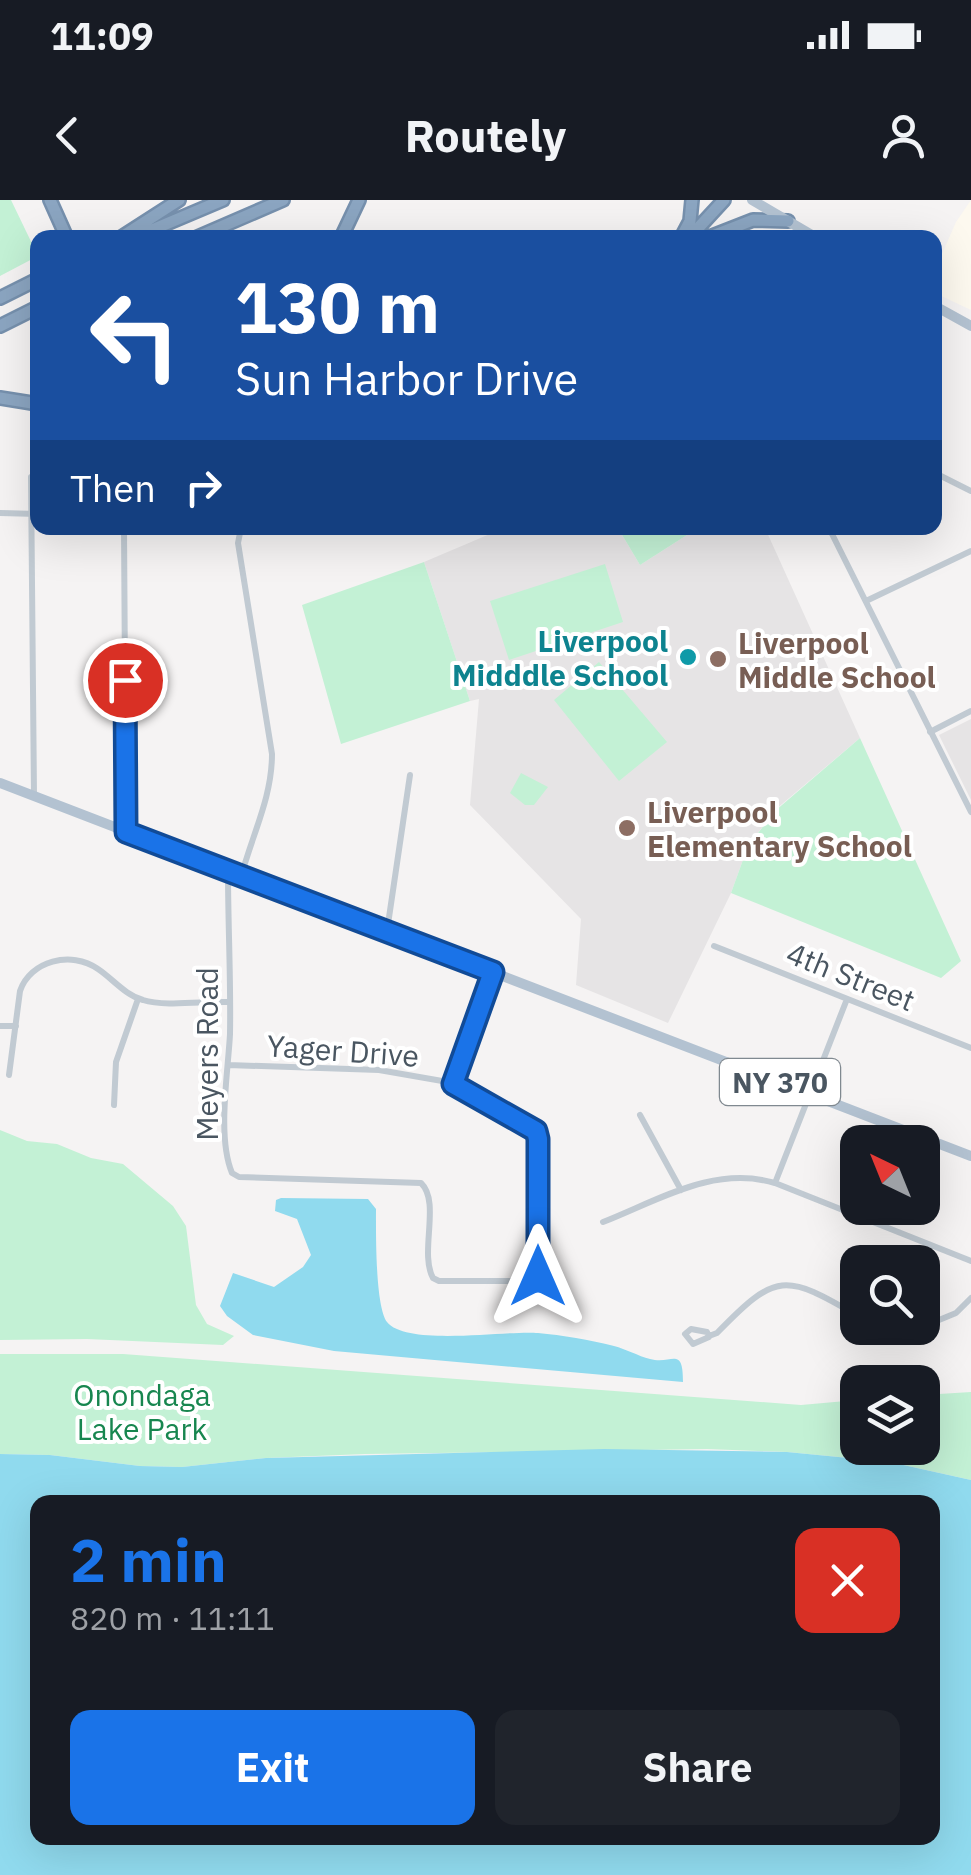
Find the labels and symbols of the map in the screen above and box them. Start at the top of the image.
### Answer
place label: Liverpool Midddle School [452,621,668,694]
place label: Liverpool Middle School [738,623,936,696]
pin [83,638,168,723]
marker: Liverpool Midddle School [677,646,699,668]
marker: Liverpool Middle School [707,648,729,670]
place label: Liverpool Elementary School [647,792,912,865]
marker: Liverpool Elementary School [616,817,638,839]
street label: 4th Street [781,933,921,1019]
street label: Meyers Road [187,967,226,1141]
street label: Yager Drive [266,1025,420,1075]
road number: NY 370 [720,1059,840,1105]
north arrow [840,1125,940,1225]
position arrow [486,1224,590,1328]
park label: Onondaga Lake Park [73,1375,211,1448]

